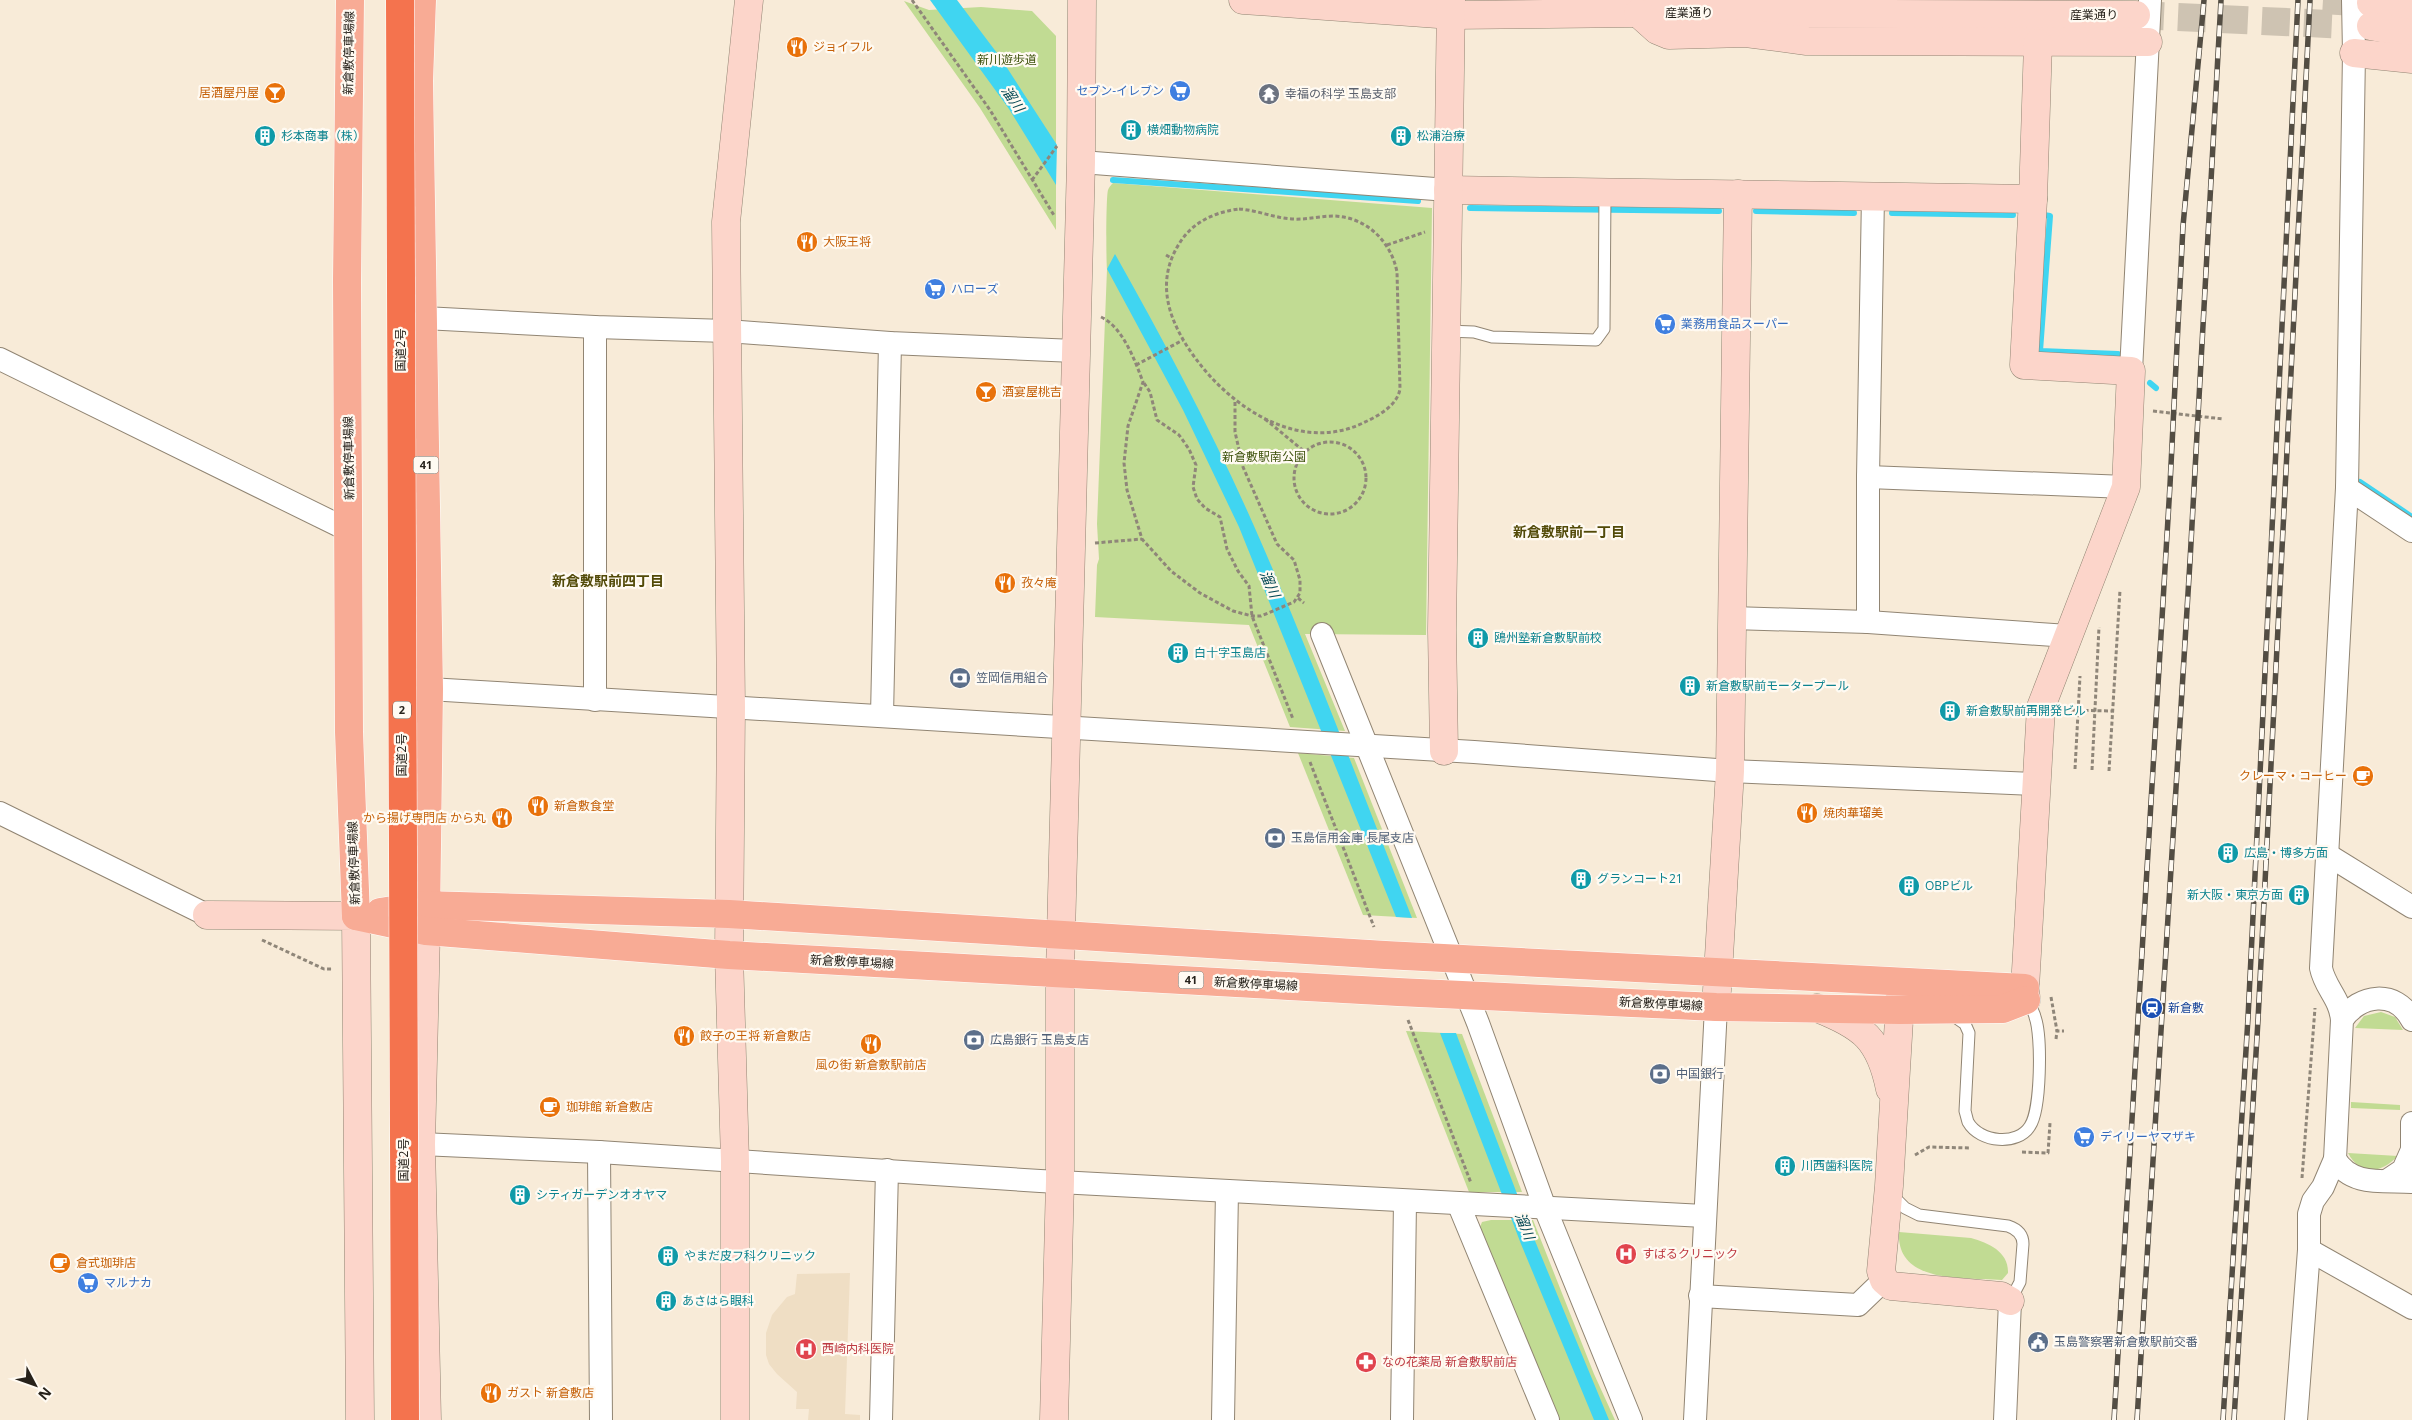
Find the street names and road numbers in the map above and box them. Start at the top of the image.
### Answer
street label: 産業通り [1665,4,1713,21]
street label: 産業通り [2070,6,2118,23]
street label: 新倉敷停車場線 [339,11,358,95]
street label: 国道2号 [392,329,409,371]
street label: 新倉敷停車場線 [339,416,358,500]
road number: 41 [414,456,438,474]
road number: 2 [393,702,411,718]
street label: 国道2号 [393,734,410,776]
street label: 新倉敷停車場線 [344,821,363,905]
street label: 新倉敷停車場線 [810,951,894,972]
road number: 41 [1178,972,1204,988]
street label: 新倉敷停車場線 [1214,973,1298,994]
street label: 新倉敷停車場線 [1619,993,1703,1014]
street label: 国道2号 [395,1139,412,1181]

